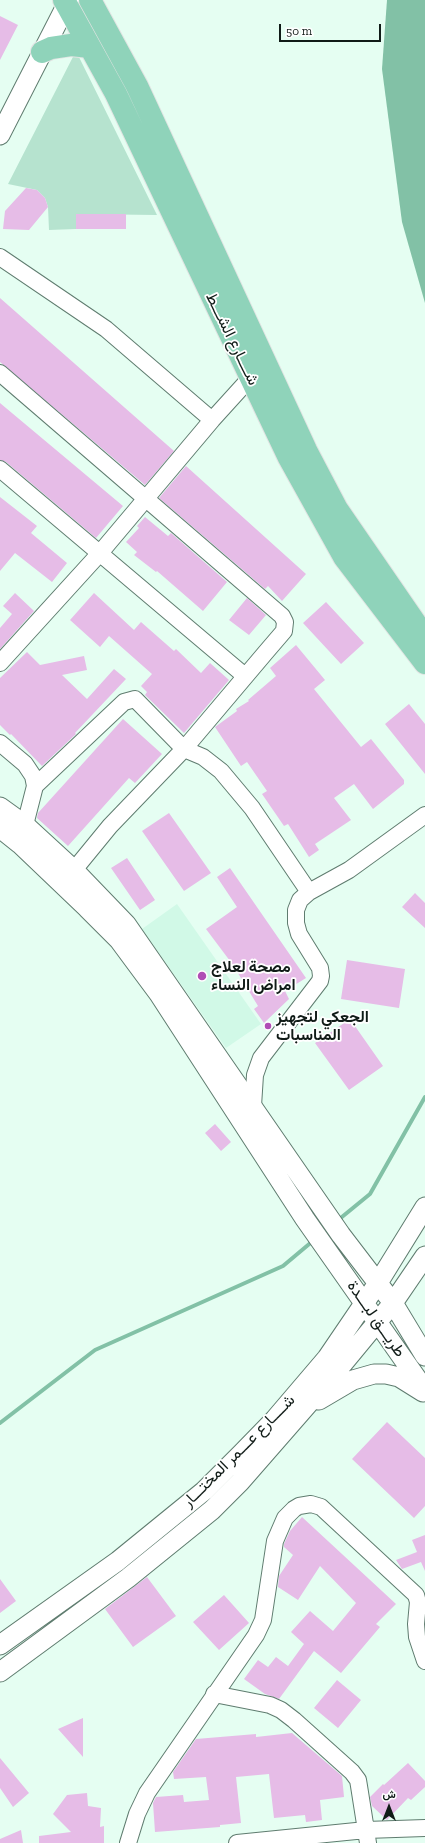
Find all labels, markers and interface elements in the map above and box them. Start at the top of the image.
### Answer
scale bar [281,16,383,42]
text: 50 m [286,24,312,38]
street label: شــــارع الشـــط [201,290,263,388]
place label: مصحة لعلاج امراض النساء [211,957,296,995]
marker: مصحة لعلاج امراض النساء [196,970,208,982]
place label: الجعكي لتجهيز المناسبات [276,1007,369,1045]
marker: الجعكي لتجهيز المناسبات [263,1021,273,1031]
street label: طريـــق لبـــدة [343,1277,409,1361]
street label: شــــارع عـــمر المختـــار [179,1391,299,1511]
north arrow [369,1787,409,1827]
text: ش [382,1788,396,1801]

